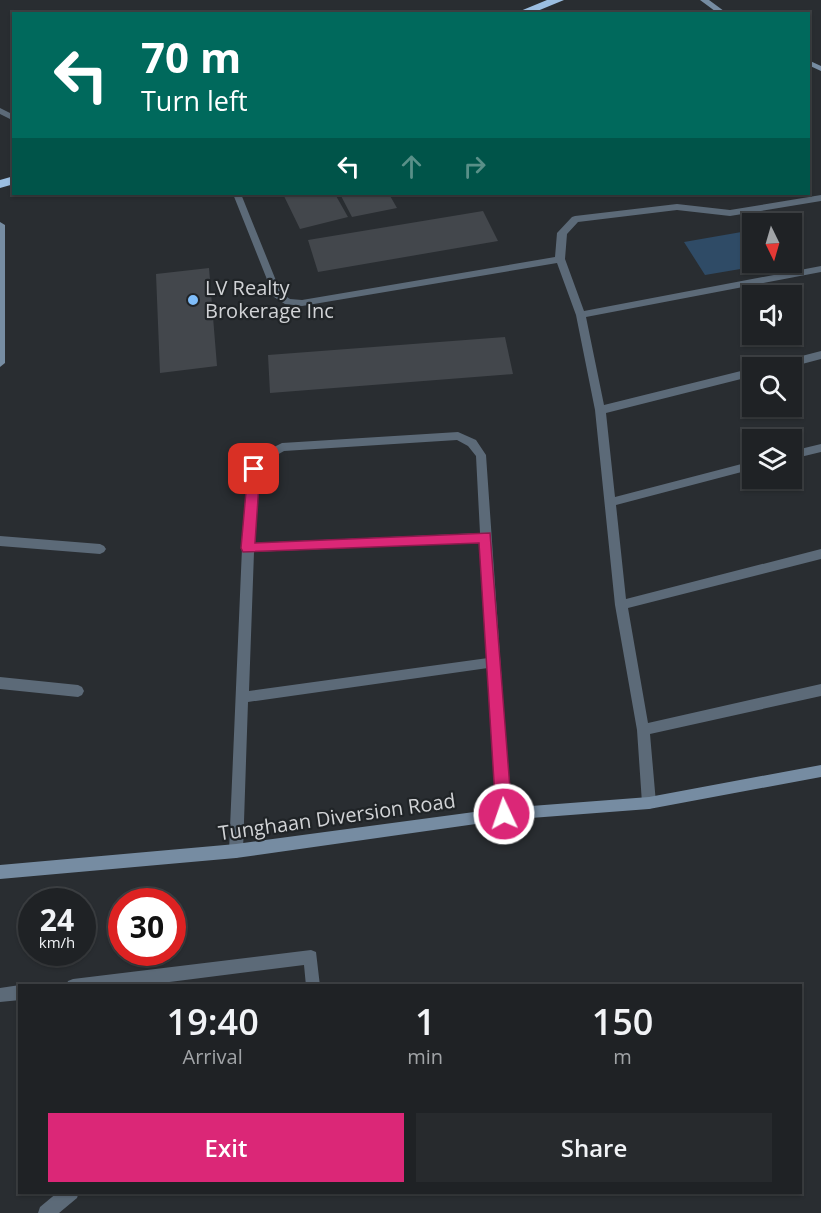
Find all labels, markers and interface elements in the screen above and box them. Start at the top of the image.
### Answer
text: 70 m [141,28,241,85]
icon: left [42,36,120,114]
text: Turn left [141,82,248,119]
icon: left [332,150,365,183]
icon: ahead [395,150,428,183]
icon: right [458,150,491,183]
north arrow [742,213,802,273]
map controls [742,213,802,489]
place label: LV Realty Brokerage Inc [205,274,334,324]
button: sound [742,285,802,345]
marker: LV Realty Brokerage Inc [186,293,200,307]
button: search [742,357,802,417]
button: layers [742,429,802,489]
pin [228,443,279,494]
icon: arrive [237,452,270,485]
position arrow [472,782,536,846]
street label: Tunghaan Diversion Road [217,786,457,847]
speed limit sign: 30 [108,888,186,966]
text: 24 [40,899,74,940]
text: km/h [39,932,75,952]
text: 19:40 [167,997,259,1046]
text: 1 [415,997,436,1046]
text: 150 [592,997,653,1046]
text: Arrival [183,1043,243,1070]
text: min [407,1043,443,1070]
text: m [613,1043,632,1070]
button: Exit [48,1113,404,1182]
button: Share [416,1113,772,1182]

